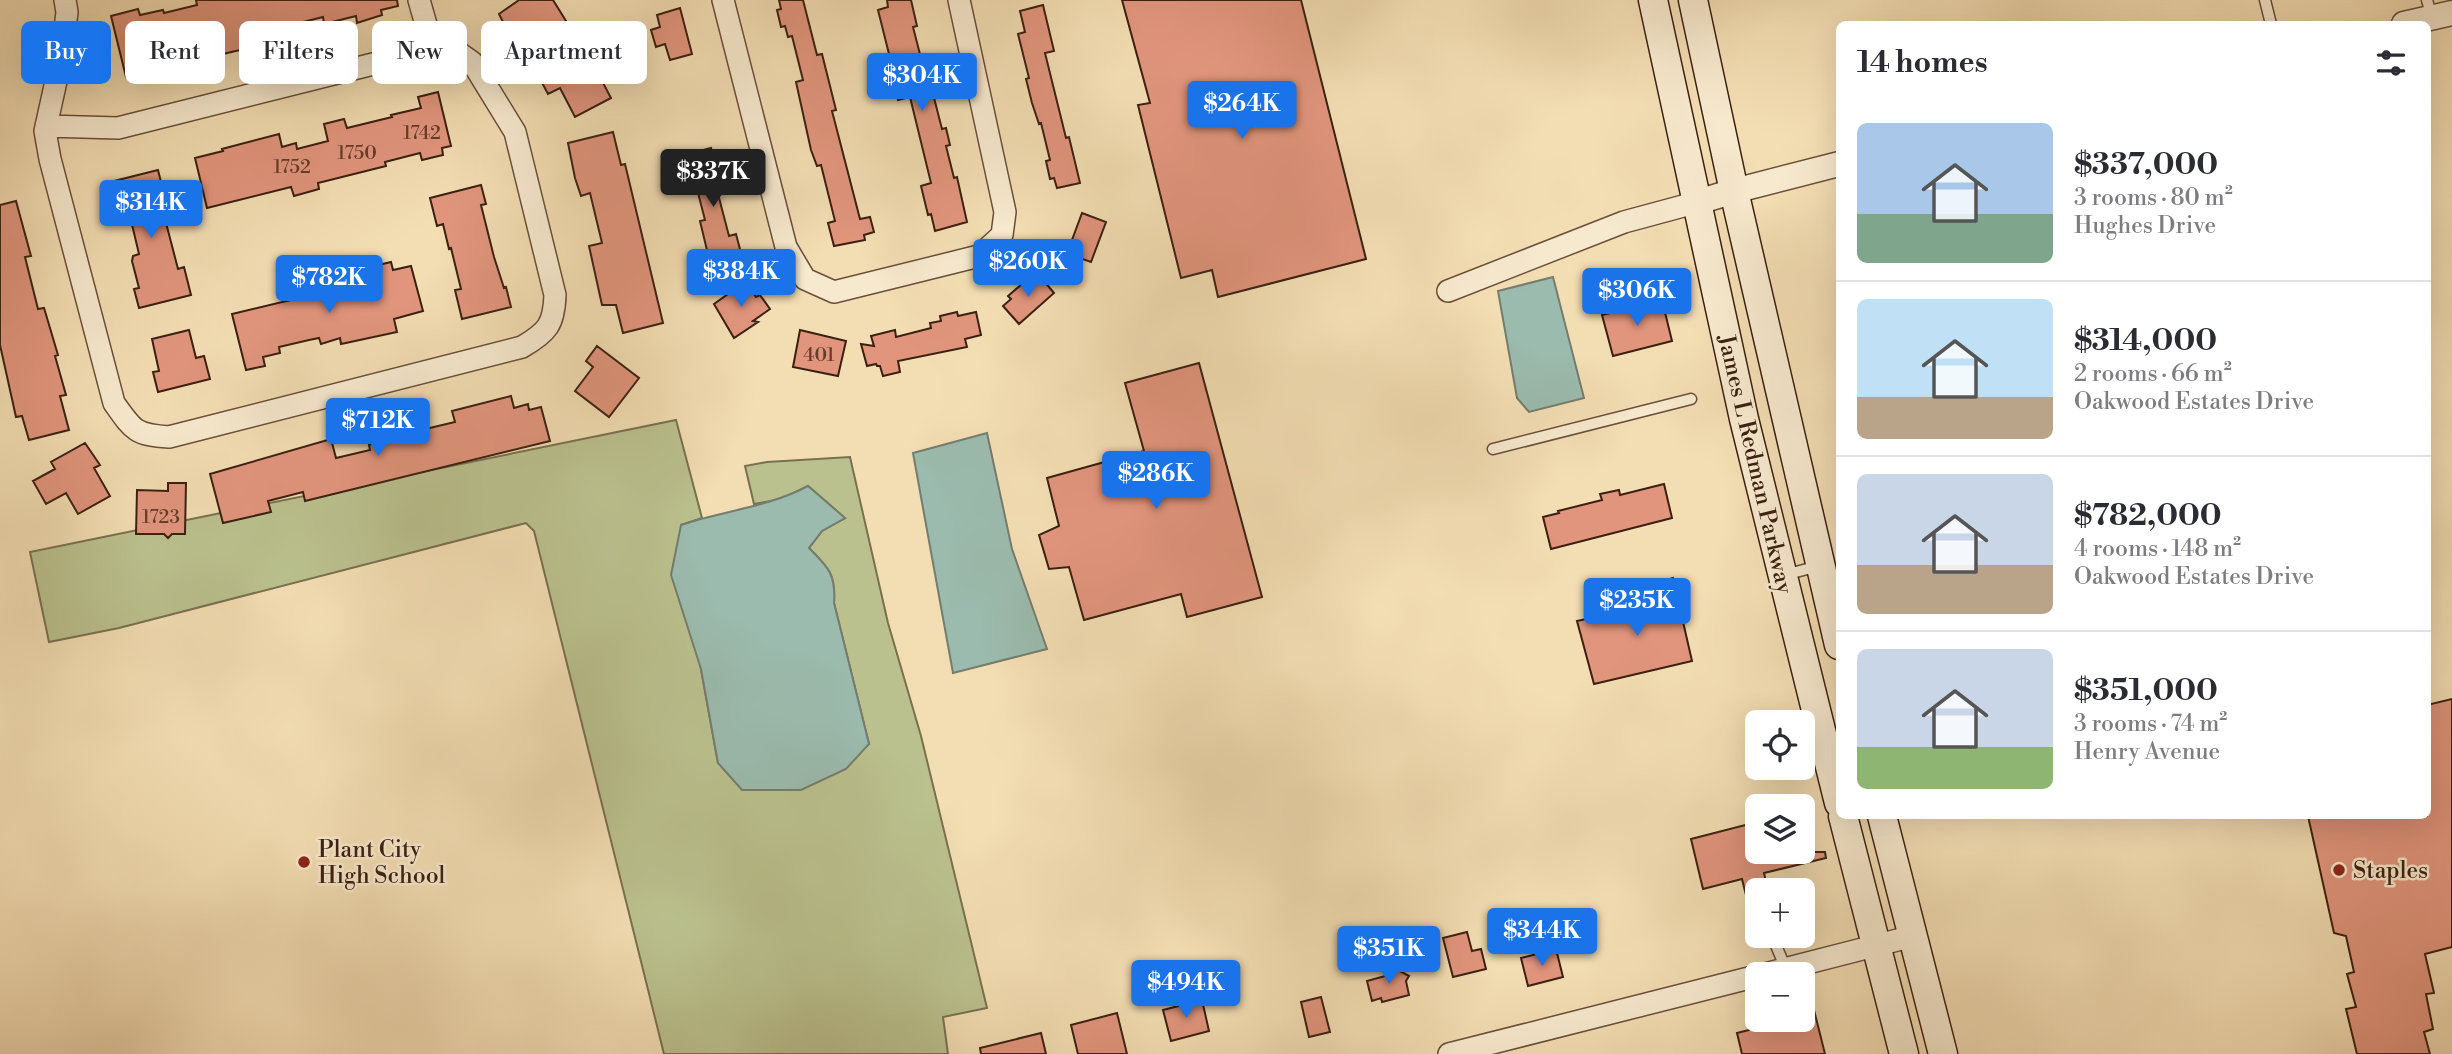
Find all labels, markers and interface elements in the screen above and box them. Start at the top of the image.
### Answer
chip: Buy [21,21,111,84]
chip: Rent [125,21,225,84]
chip: Filters [239,21,358,84]
chip: New [372,21,467,84]
chip: Apartment [481,21,647,84]
text: 14 homes [1857,44,1988,82]
icon: filters [2372,44,2410,82]
pin: $304K [873,54,971,113]
text: $304K [883,62,961,90]
pin: $264K [1193,82,1291,141]
text: $264K [1203,90,1281,118]
house number: 1742 [403,121,441,145]
house number: 1750 [337,141,377,165]
text: $337,000 [2074,146,2218,184]
pin: $337K [664,150,762,209]
icon: home [1913,151,1997,235]
house number: 1752 [273,155,311,179]
text: $337K [676,158,750,186]
pin: $314K [102,180,200,240]
text: 3 rooms · 80 m² [2074,184,2233,212]
text: $314K [115,189,187,217]
text: Hughes Drive [2074,212,2216,240]
pin: $260K [979,240,1077,299]
text: $260K [989,248,1067,276]
pin: $384K [692,250,790,309]
pin: $782K [280,256,378,315]
text: $384K [703,258,779,286]
text: $782K [292,264,366,292]
pin: $306K [1588,268,1686,328]
text: $306K [1598,277,1676,305]
text: $314,000 [2074,322,2217,360]
icon: home [1913,327,1997,411]
street label: James L Redman Parkway [1711,331,1799,597]
house number: 401 [803,343,835,367]
text: 2 rooms · 66 m² [2074,360,2232,388]
text: Oakwood Estates Drive [2074,388,2314,416]
pin: $712K [329,398,427,458]
text: $712K [342,407,414,435]
pin: $286K [1107,452,1205,511]
text: $286K [1118,460,1194,488]
text: $782,000 [2074,497,2222,535]
icon: home [1913,502,1997,586]
house number: 1723 [142,505,180,529]
text: 4 rooms · 148 m² [2074,535,2241,563]
text: Oakwood Estates Drive [2074,563,2314,591]
pin: $235K [1588,578,1686,638]
text: $235K [1600,587,1674,615]
text: $351,000 [2074,672,2218,710]
icon: home [1913,677,1997,761]
map controls [1745,710,1815,1032]
button: locate [1745,710,1815,780]
text: 3 rooms · 74 m² [2074,710,2227,738]
text: Henry Avenue [2074,738,2220,766]
button: layers [1745,794,1815,864]
place label: Plant City High School [318,836,446,890]
marker: Plant City High School [296,854,312,870]
place label: Staples [2353,857,2428,885]
marker: Staples [2331,862,2347,878]
button: + [1745,878,1815,948]
pin: $344K [1493,908,1591,968]
text: $344K [1503,917,1581,945]
pin: $351K [1340,926,1438,986]
text: $351K [1353,935,1425,963]
pin: $494K [1137,960,1235,1020]
button: − [1745,962,1815,1032]
text: $494K [1147,969,1225,997]

